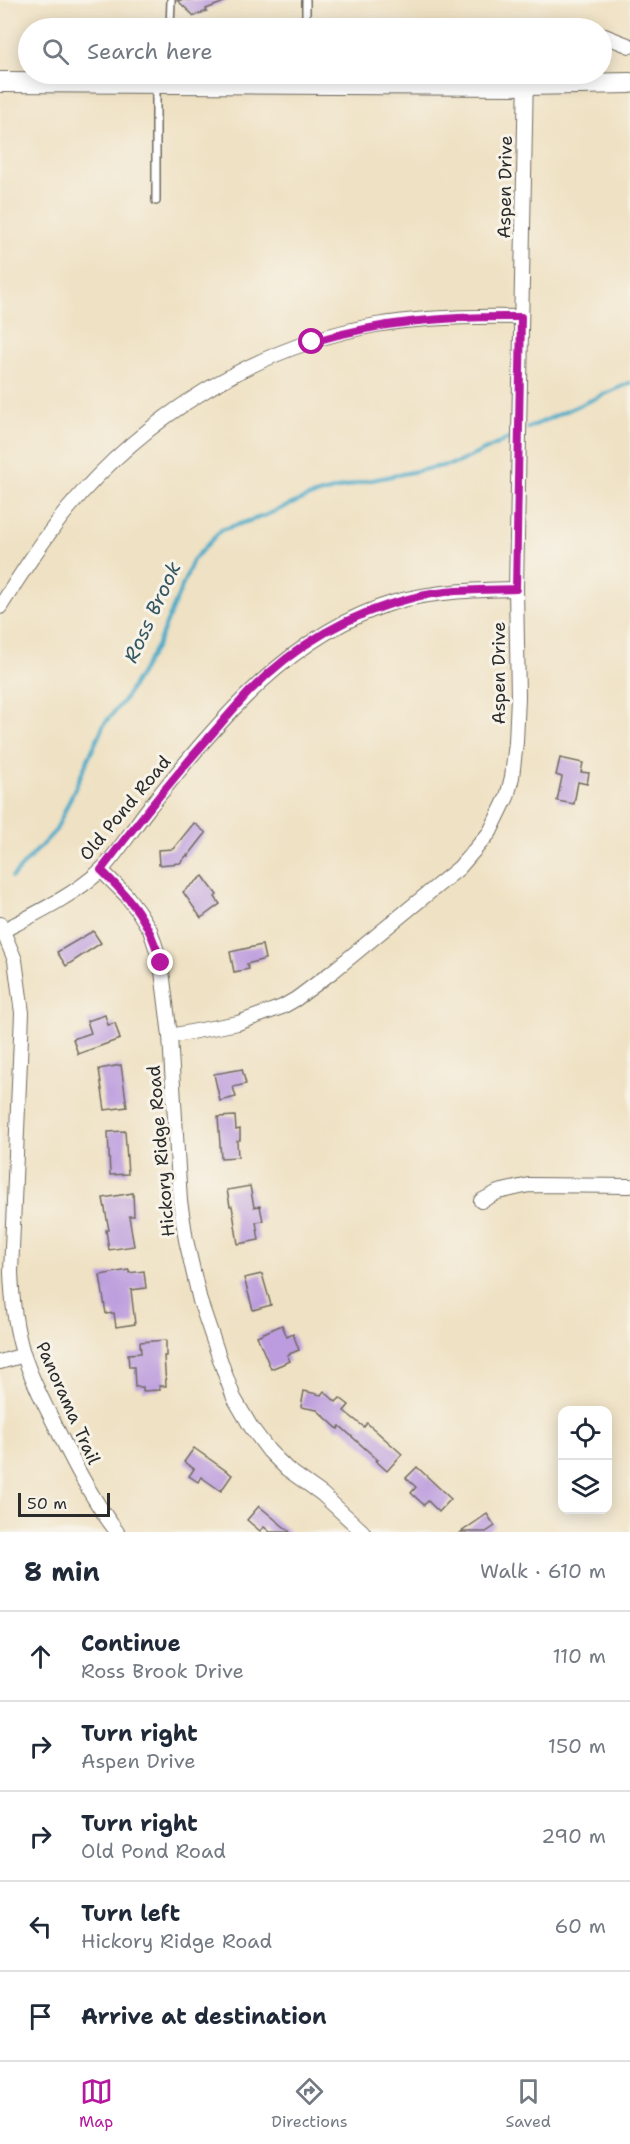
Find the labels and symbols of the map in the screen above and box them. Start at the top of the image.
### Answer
street label: Aspen Drive [492,135,518,239]
route start [298,328,324,354]
water label: Ross Brook [117,557,187,667]
street label: Aspen Drive [487,621,511,725]
street label: Old Pond Road [74,750,176,866]
route end [147,949,173,975]
street label: Hickory Ridge Road [142,1064,180,1238]
street label: Panorama Trail [30,1338,106,1469]
scale bar [18,1490,110,1518]

